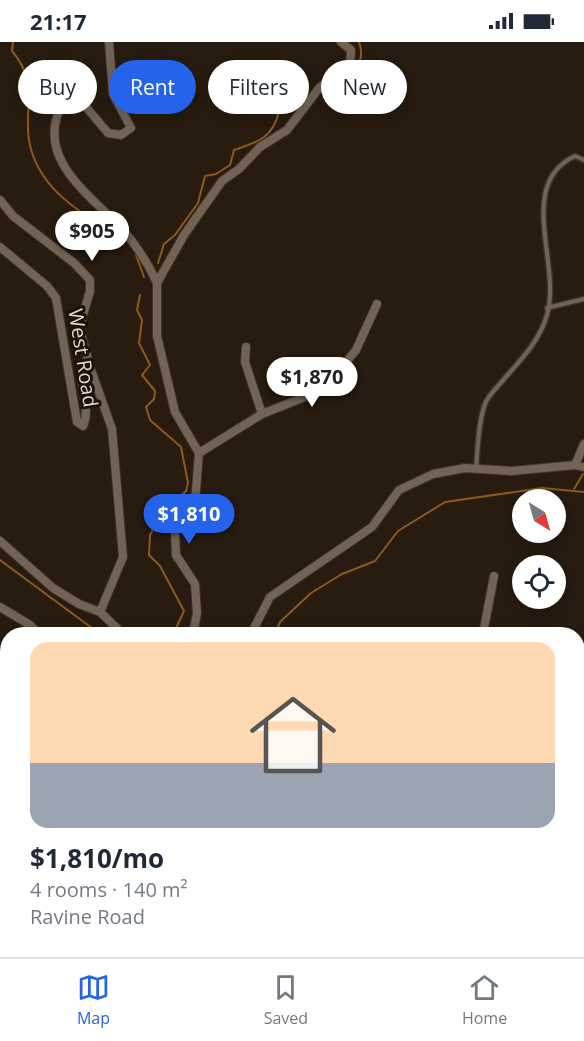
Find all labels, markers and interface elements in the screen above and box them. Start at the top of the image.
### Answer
text: 21:17 [30,6,87,36]
chip: Buy [18,60,97,114]
chip: Rent [109,60,196,114]
chip: Filters [208,60,309,114]
chip: New [321,60,407,114]
pin: $905 [56,211,128,262]
text: $905 [69,217,115,244]
street label: West Road [62,307,105,409]
pin: $1,870 [263,357,361,408]
text: $1,870 [281,363,343,390]
north arrow [512,489,566,543]
map controls [512,489,566,609]
pin: $1,810 [140,494,238,545]
text: $1,810 [158,500,220,527]
button: locate [512,555,566,609]
icon: home [239,681,347,789]
text: $1,810/mo [30,840,164,876]
text: 4 rooms · 140 m² [30,876,188,903]
text: Ravine Road [30,903,145,930]
tab: Map [77,971,110,1029]
tab: Saved [264,971,308,1029]
tab: Home [462,971,507,1029]

